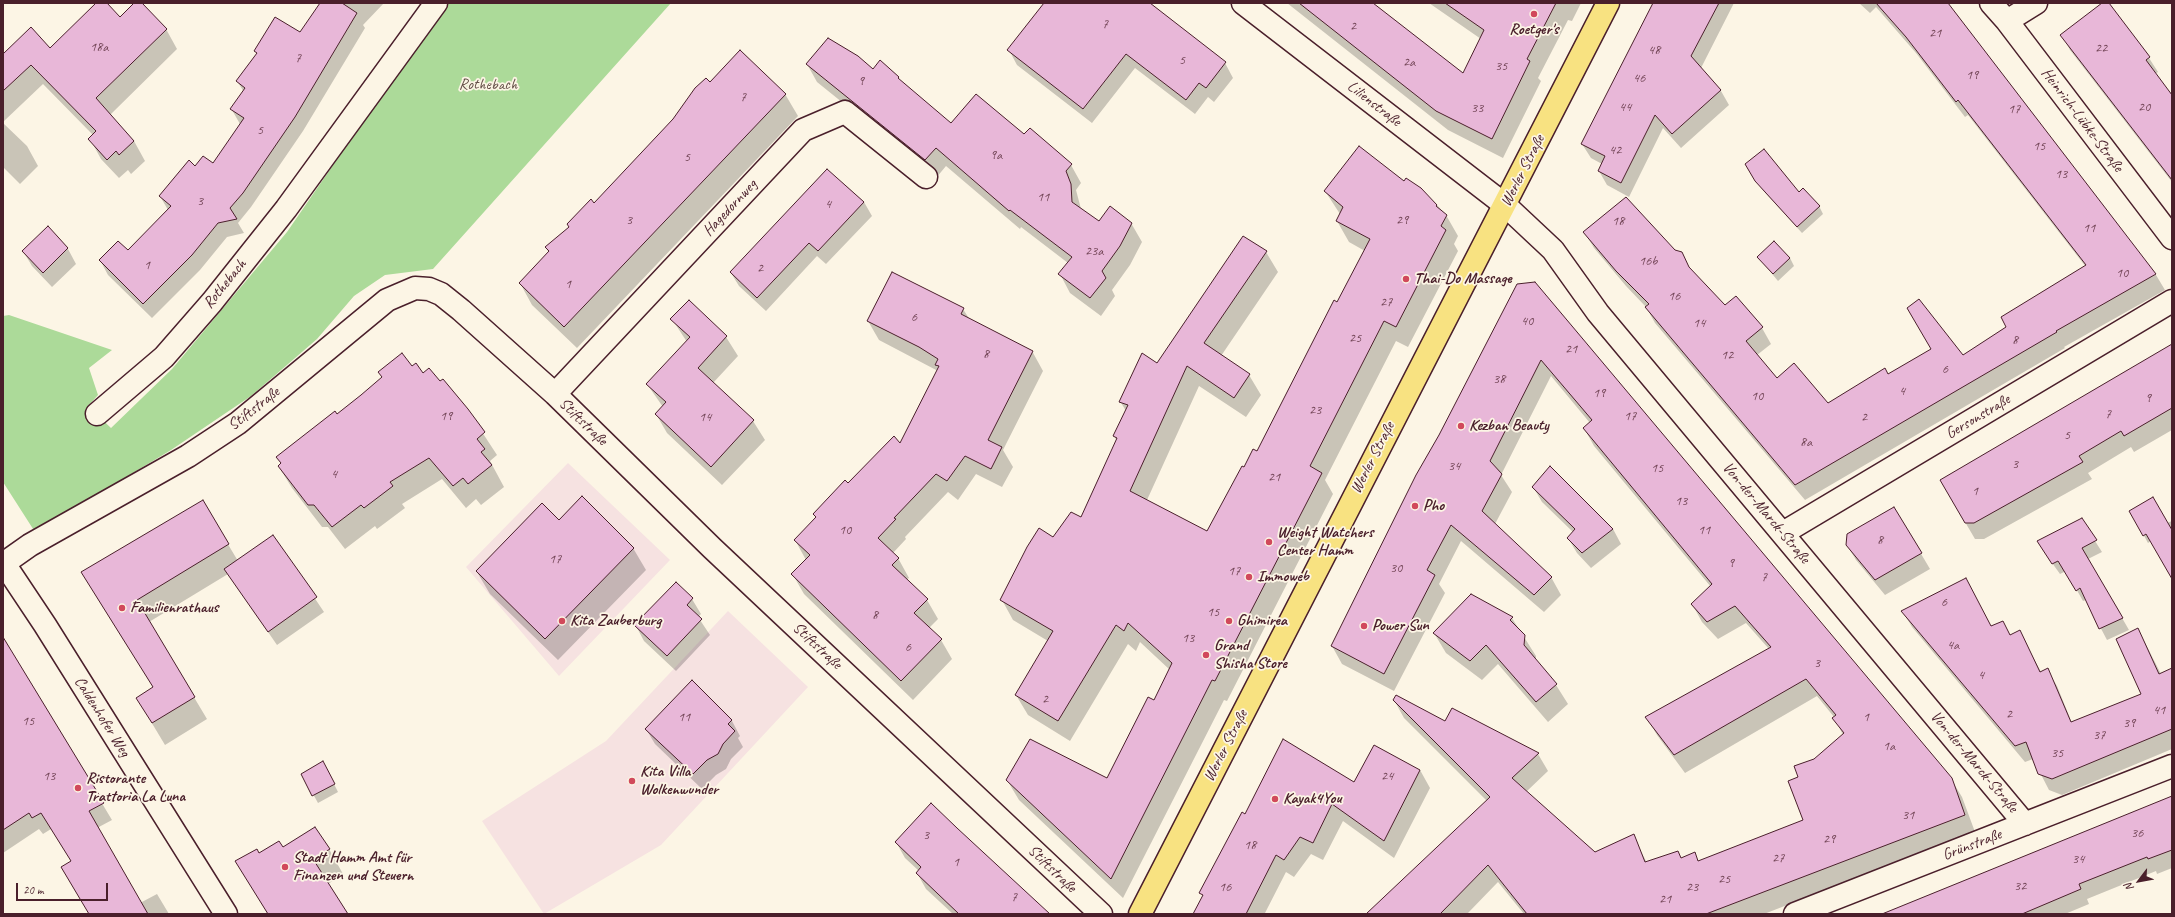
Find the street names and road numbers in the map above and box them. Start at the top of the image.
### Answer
street label: Heinrich-Lübke-Straße [2037,64,2127,176]
street label: Lilienstraße [1343,77,1405,131]
street label: Werler Straße [1497,132,1549,210]
street label: Hagedornweg [699,176,761,240]
street label: Rothebach [199,255,251,313]
street label: Stiftstraße [224,383,284,435]
street label: Gersonstraße [1942,390,2014,444]
street label: Stiftstraße [555,394,611,450]
street label: Werler Straße [1347,419,1399,497]
street label: Von-der-Marck-Straße [1718,458,1814,568]
street label: Stiftstraße [788,618,846,674]
street label: Caldenhofer Weg [70,673,134,761]
street label: Werler Straße [1200,707,1252,785]
street label: Von-der-Marck-Straße [1926,707,2022,817]
street label: Grünstraße [1940,825,2004,865]
street label: Stiftstraße [1024,841,1080,897]

